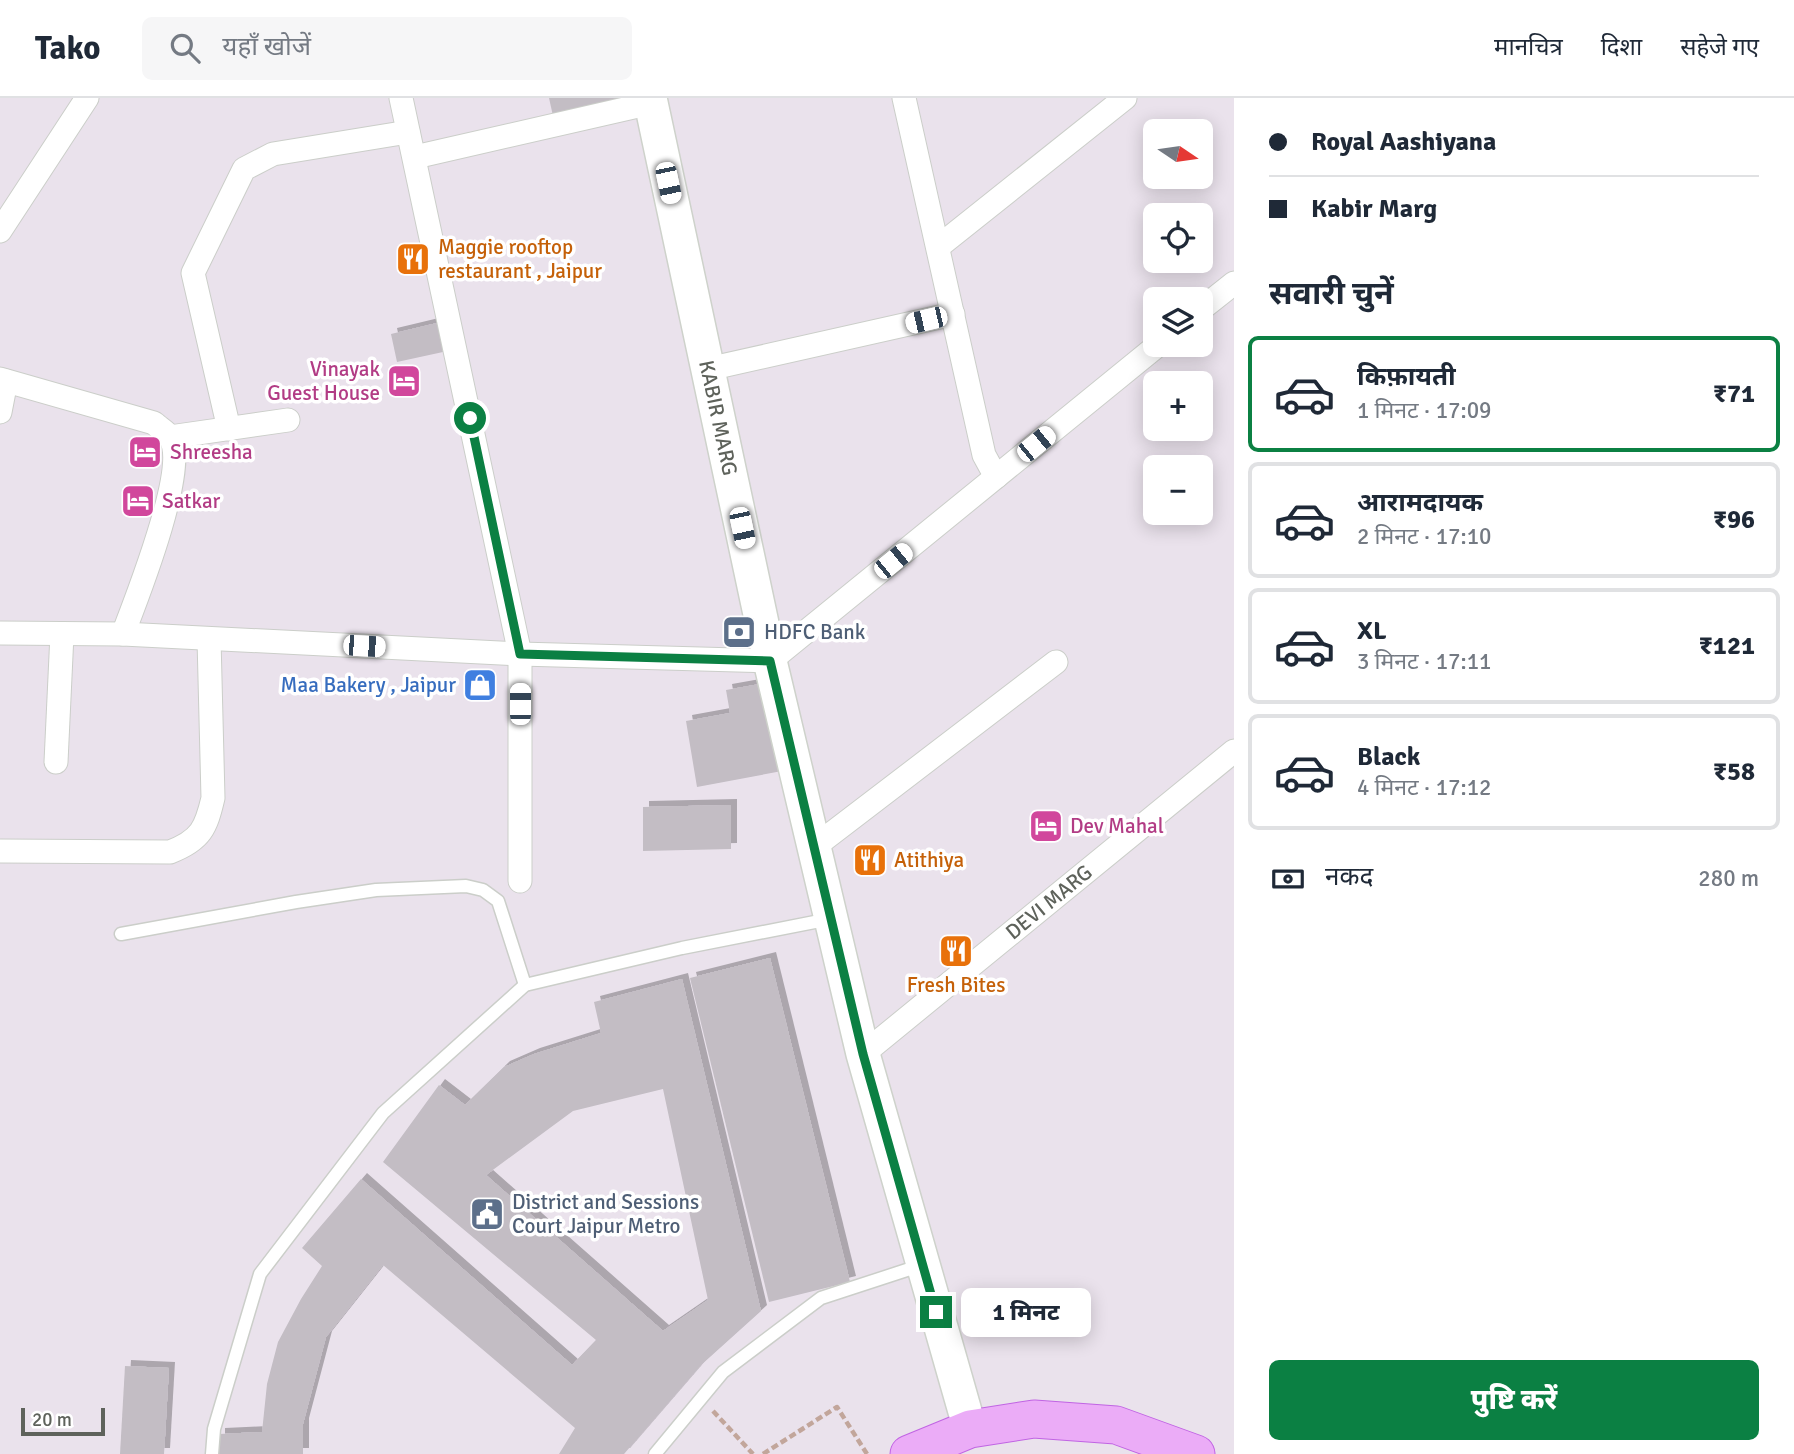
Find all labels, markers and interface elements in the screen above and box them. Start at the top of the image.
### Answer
search box [142,17,632,80]
text: Tako [35,28,100,69]
icon: search [166,29,204,67]
text: यहाँ खोजें [222,31,311,63]
text: मानचित्र [1494,32,1563,62]
text: दिशा [1601,32,1642,62]
text: सहेजे गए [1680,32,1759,62]
north arrow [1143,119,1213,189]
map controls [1143,119,1213,525]
text: Royal Aashiyana [1311,126,1496,158]
car [654,160,683,206]
text: Kabir Marg [1311,193,1437,225]
button: locate [1143,203,1213,273]
place label: Maggie rooftop restaurant , Jaipur [438,234,602,284]
restaurant icon: Maggie rooftop restaurant , Jaipur [394,240,432,278]
text: सवारी चुनें [1269,274,1394,313]
button: layers [1143,287,1213,357]
car [904,305,949,335]
place label: Vinayak Guest House [267,356,380,406]
street label: KABIR MARG [693,358,743,478]
text: किफ़ायती [1357,361,1456,393]
hotel icon: Vinayak Guest House [385,362,423,400]
icon: car [1273,363,1336,426]
button: + [1143,371,1213,441]
text: ₹71 [1713,378,1755,410]
text: 1 मिनट · 17:09 [1357,396,1492,425]
route start [454,402,486,434]
car [1014,423,1059,465]
hotel icon: Shreesha [126,433,164,471]
place label: Shreesha [170,439,253,465]
button: − [1143,455,1213,525]
hotel icon: Satkar [119,482,157,520]
text: आरामदायक [1357,487,1483,519]
place label: Satkar [162,488,221,514]
icon: car [1273,489,1336,552]
text: ₹96 [1713,504,1755,536]
car [728,505,757,551]
text: 2 मिनट · 17:10 [1357,522,1492,551]
car [871,540,916,582]
bank icon: HDFC Bank [720,613,758,651]
icon: car [1273,615,1336,678]
text: XL [1357,615,1387,647]
place label: HDFC Bank [764,619,866,645]
text: ₹121 [1699,630,1755,662]
car [343,634,386,658]
text: 3 मिनट · 17:11 [1357,647,1492,676]
shop icon: Maa Bakery , Jaipur [461,666,499,704]
place label: Maa Bakery , Jaipur [281,672,456,698]
car [510,683,531,725]
icon: car [1273,741,1336,804]
text: Black [1357,741,1420,773]
text: ₹58 [1713,756,1755,788]
text: 4 मिनट · 17:12 [1357,773,1492,802]
hotel icon: Dev Mahal [1027,807,1065,845]
place label: Dev Mahal [1070,813,1164,839]
restaurant icon: Atithiya [851,841,889,879]
place label: Atithiya [894,847,964,873]
street label: DEVI MARG [1000,859,1097,945]
icon: cash [1269,860,1307,898]
text: नकद [1325,861,1373,893]
text: 280 m [1698,864,1759,893]
restaurant icon: Fresh Bites [937,932,975,970]
place label: Fresh Bites [907,972,1005,998]
place label: District and Sessions Court Jaipur Metro [512,1189,699,1239]
public building icon: District and Sessions Court Jaipur Metro [468,1195,506,1233]
callout: 1 मिनट [960,1288,1090,1336]
route end [920,1296,952,1328]
text: 1 मिनट [993,1298,1060,1327]
button: पुष्टि करें [1269,1360,1759,1440]
scale bar [21,1405,105,1437]
text: 20 m [32,1408,72,1432]

